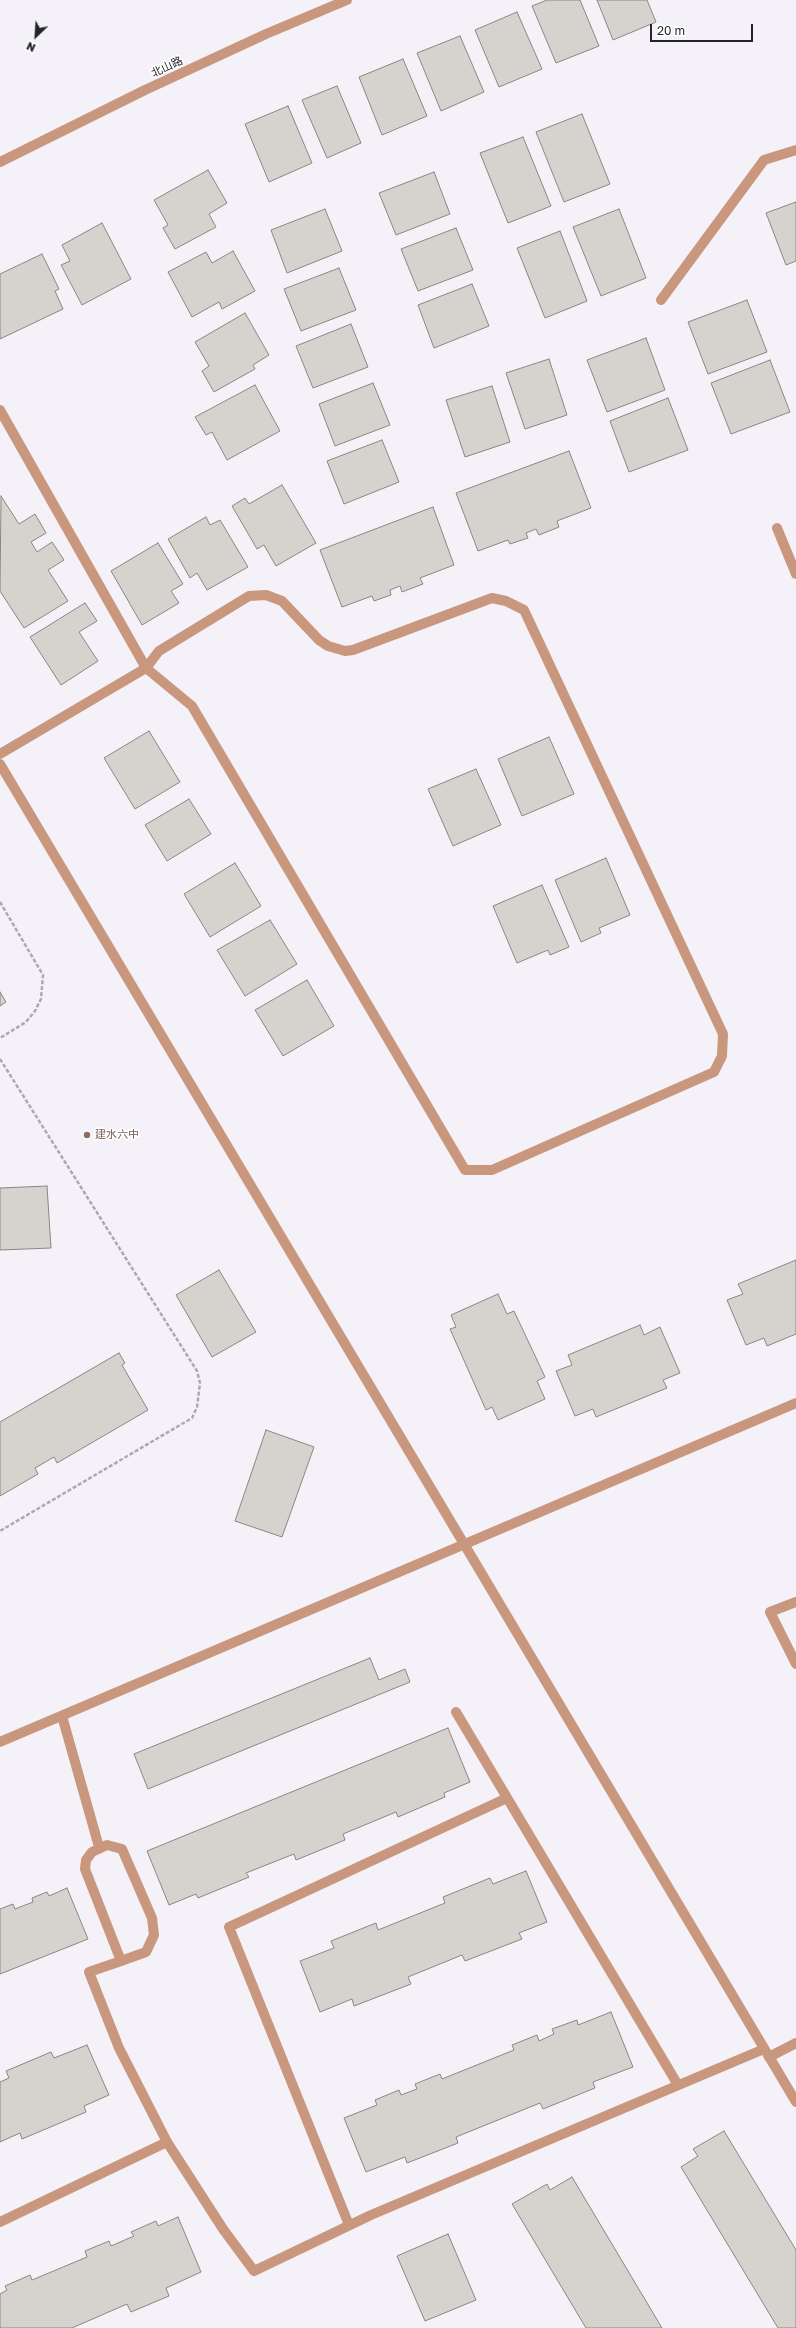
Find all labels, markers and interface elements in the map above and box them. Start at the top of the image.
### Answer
north arrow [16,16,56,56]
scale bar [652,16,755,42]
text: 20 m [657,23,685,38]
text: N [24,40,37,55]
street label: 北山路 [149,54,185,80]
place label: 建水六中 [95,1128,139,1142]
marker: 建水六中 [82,1130,92,1140]

